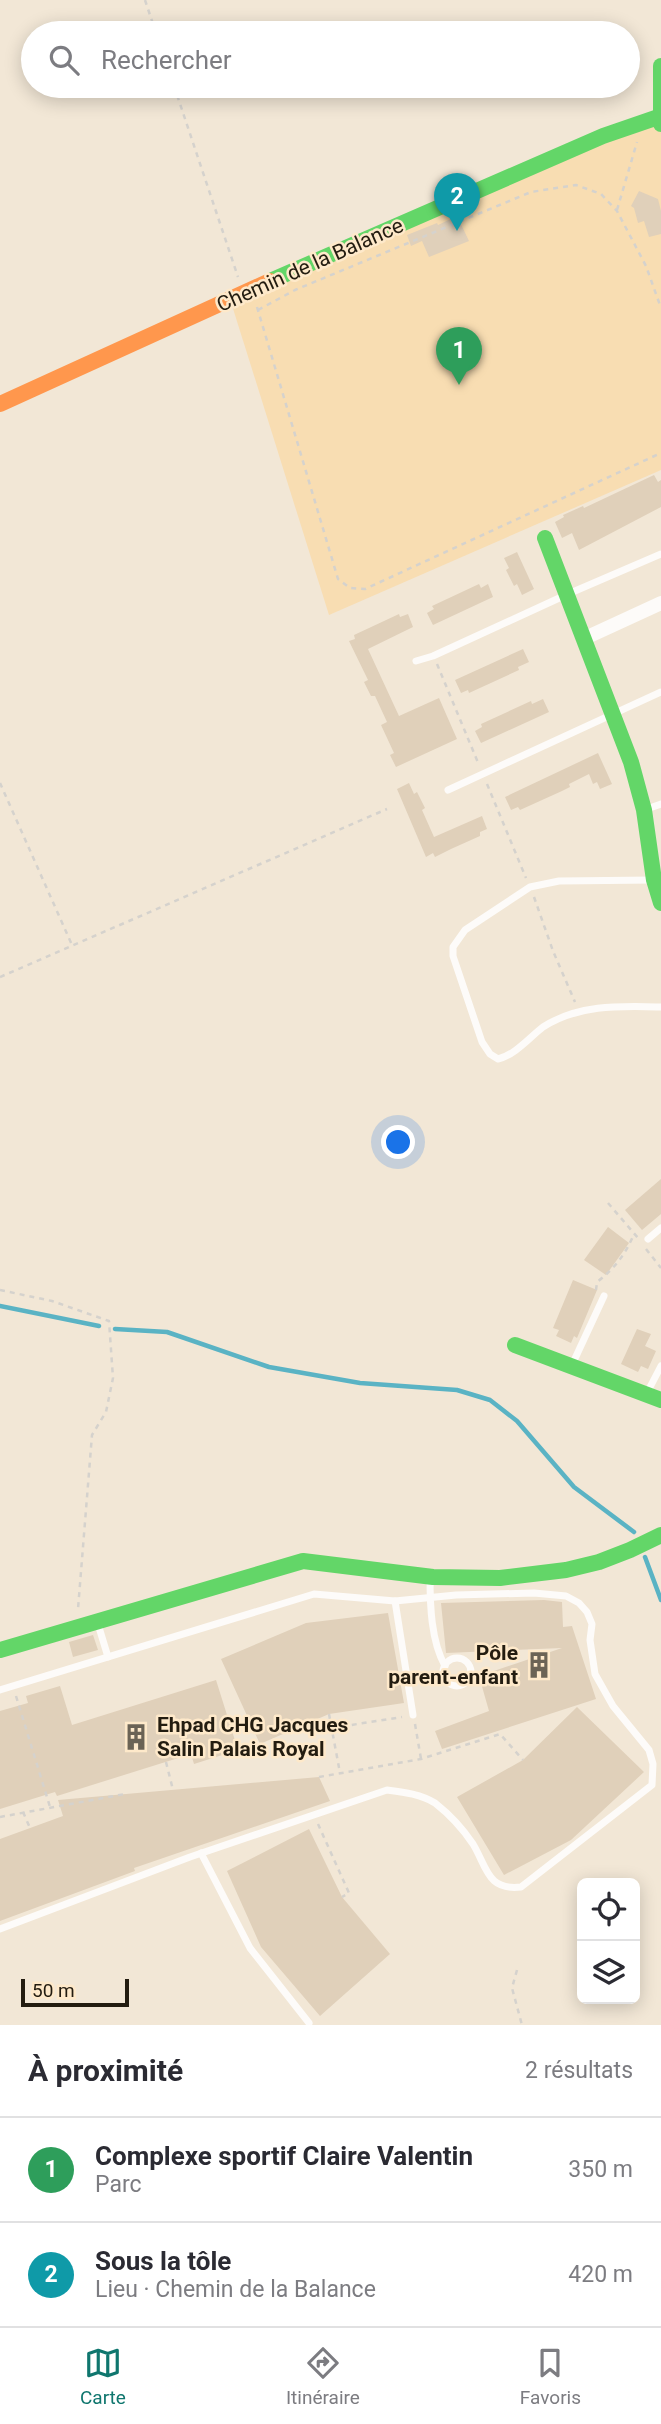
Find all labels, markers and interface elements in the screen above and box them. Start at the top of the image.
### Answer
search box [21,21,640,98]
icon: search [45,41,83,79]
text: Rechercher [101,45,232,75]
pin: 2 [434,173,480,231]
street label: Chemin de la Balance [213,213,407,317]
pin: 1 [436,327,482,385]
your location [381,1125,415,1159]
place label: Pôle parent-enfant [388,1641,518,1689]
building icon: Pôle parent-enfant [524,1650,554,1680]
place label: Ehpad CHG Jacques Salin Palais Royal [157,1713,349,1761]
building icon: Ehpad CHG Jacques Salin Palais Royal [121,1722,151,1752]
map controls [577,1878,640,2004]
button: locate [577,1878,640,1941]
button: layers [577,1941,640,2004]
scale bar [21,1976,130,2008]
text: 50 m [32,1979,75,2002]
text: À proximité [28,2053,183,2088]
text: 2 résultats [525,2057,633,2084]
text: Complexe sportif Claire Valentin [95,2141,473,2171]
text: 1 [44,2156,58,2183]
text: 350 m [568,2156,633,2183]
text: Parc [95,2171,142,2198]
text: Sous la tôle [95,2246,231,2276]
text: 2 [44,2261,58,2288]
text: 420 m [568,2261,633,2288]
text: Lieu · Chemin de la Balance [95,2276,376,2303]
tab: Carte [80,2344,126,2409]
tab: Itinéraire [286,2344,360,2409]
tab: Favoris [520,2344,581,2409]

